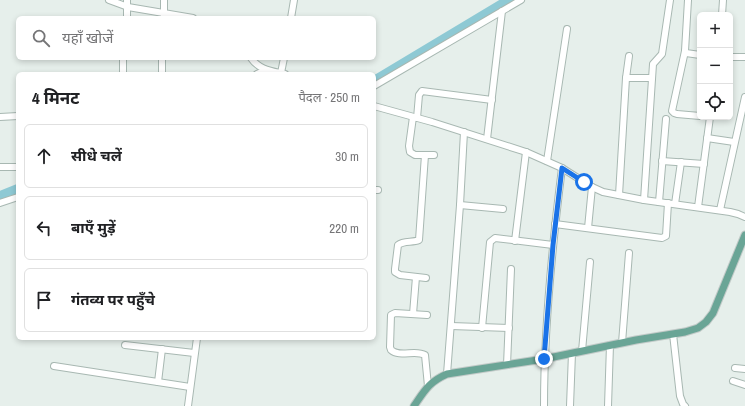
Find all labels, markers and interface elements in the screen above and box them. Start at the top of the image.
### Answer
map controls [697,12,733,120]
button: + [697,12,733,48]
search box [16,16,376,60]
icon: search [30,27,52,49]
text: यहाँ खोजें [62,27,113,48]
button: − [697,48,733,84]
button: locate [697,84,733,120]
text: 4 मिनट [32,86,79,109]
text: पैदल · 250 m [298,89,360,106]
icon: ahead [33,145,55,167]
text: सीधे चलें [71,145,122,166]
text: 30 m [335,148,359,165]
route start [575,173,593,191]
icon: left [33,217,55,239]
text: बाएँ मुड़ें [71,217,116,238]
text: 220 m [329,220,359,237]
icon: arrive [33,289,55,311]
text: गंतव्य पर पहुँचे [71,289,155,310]
route end [535,350,553,368]

